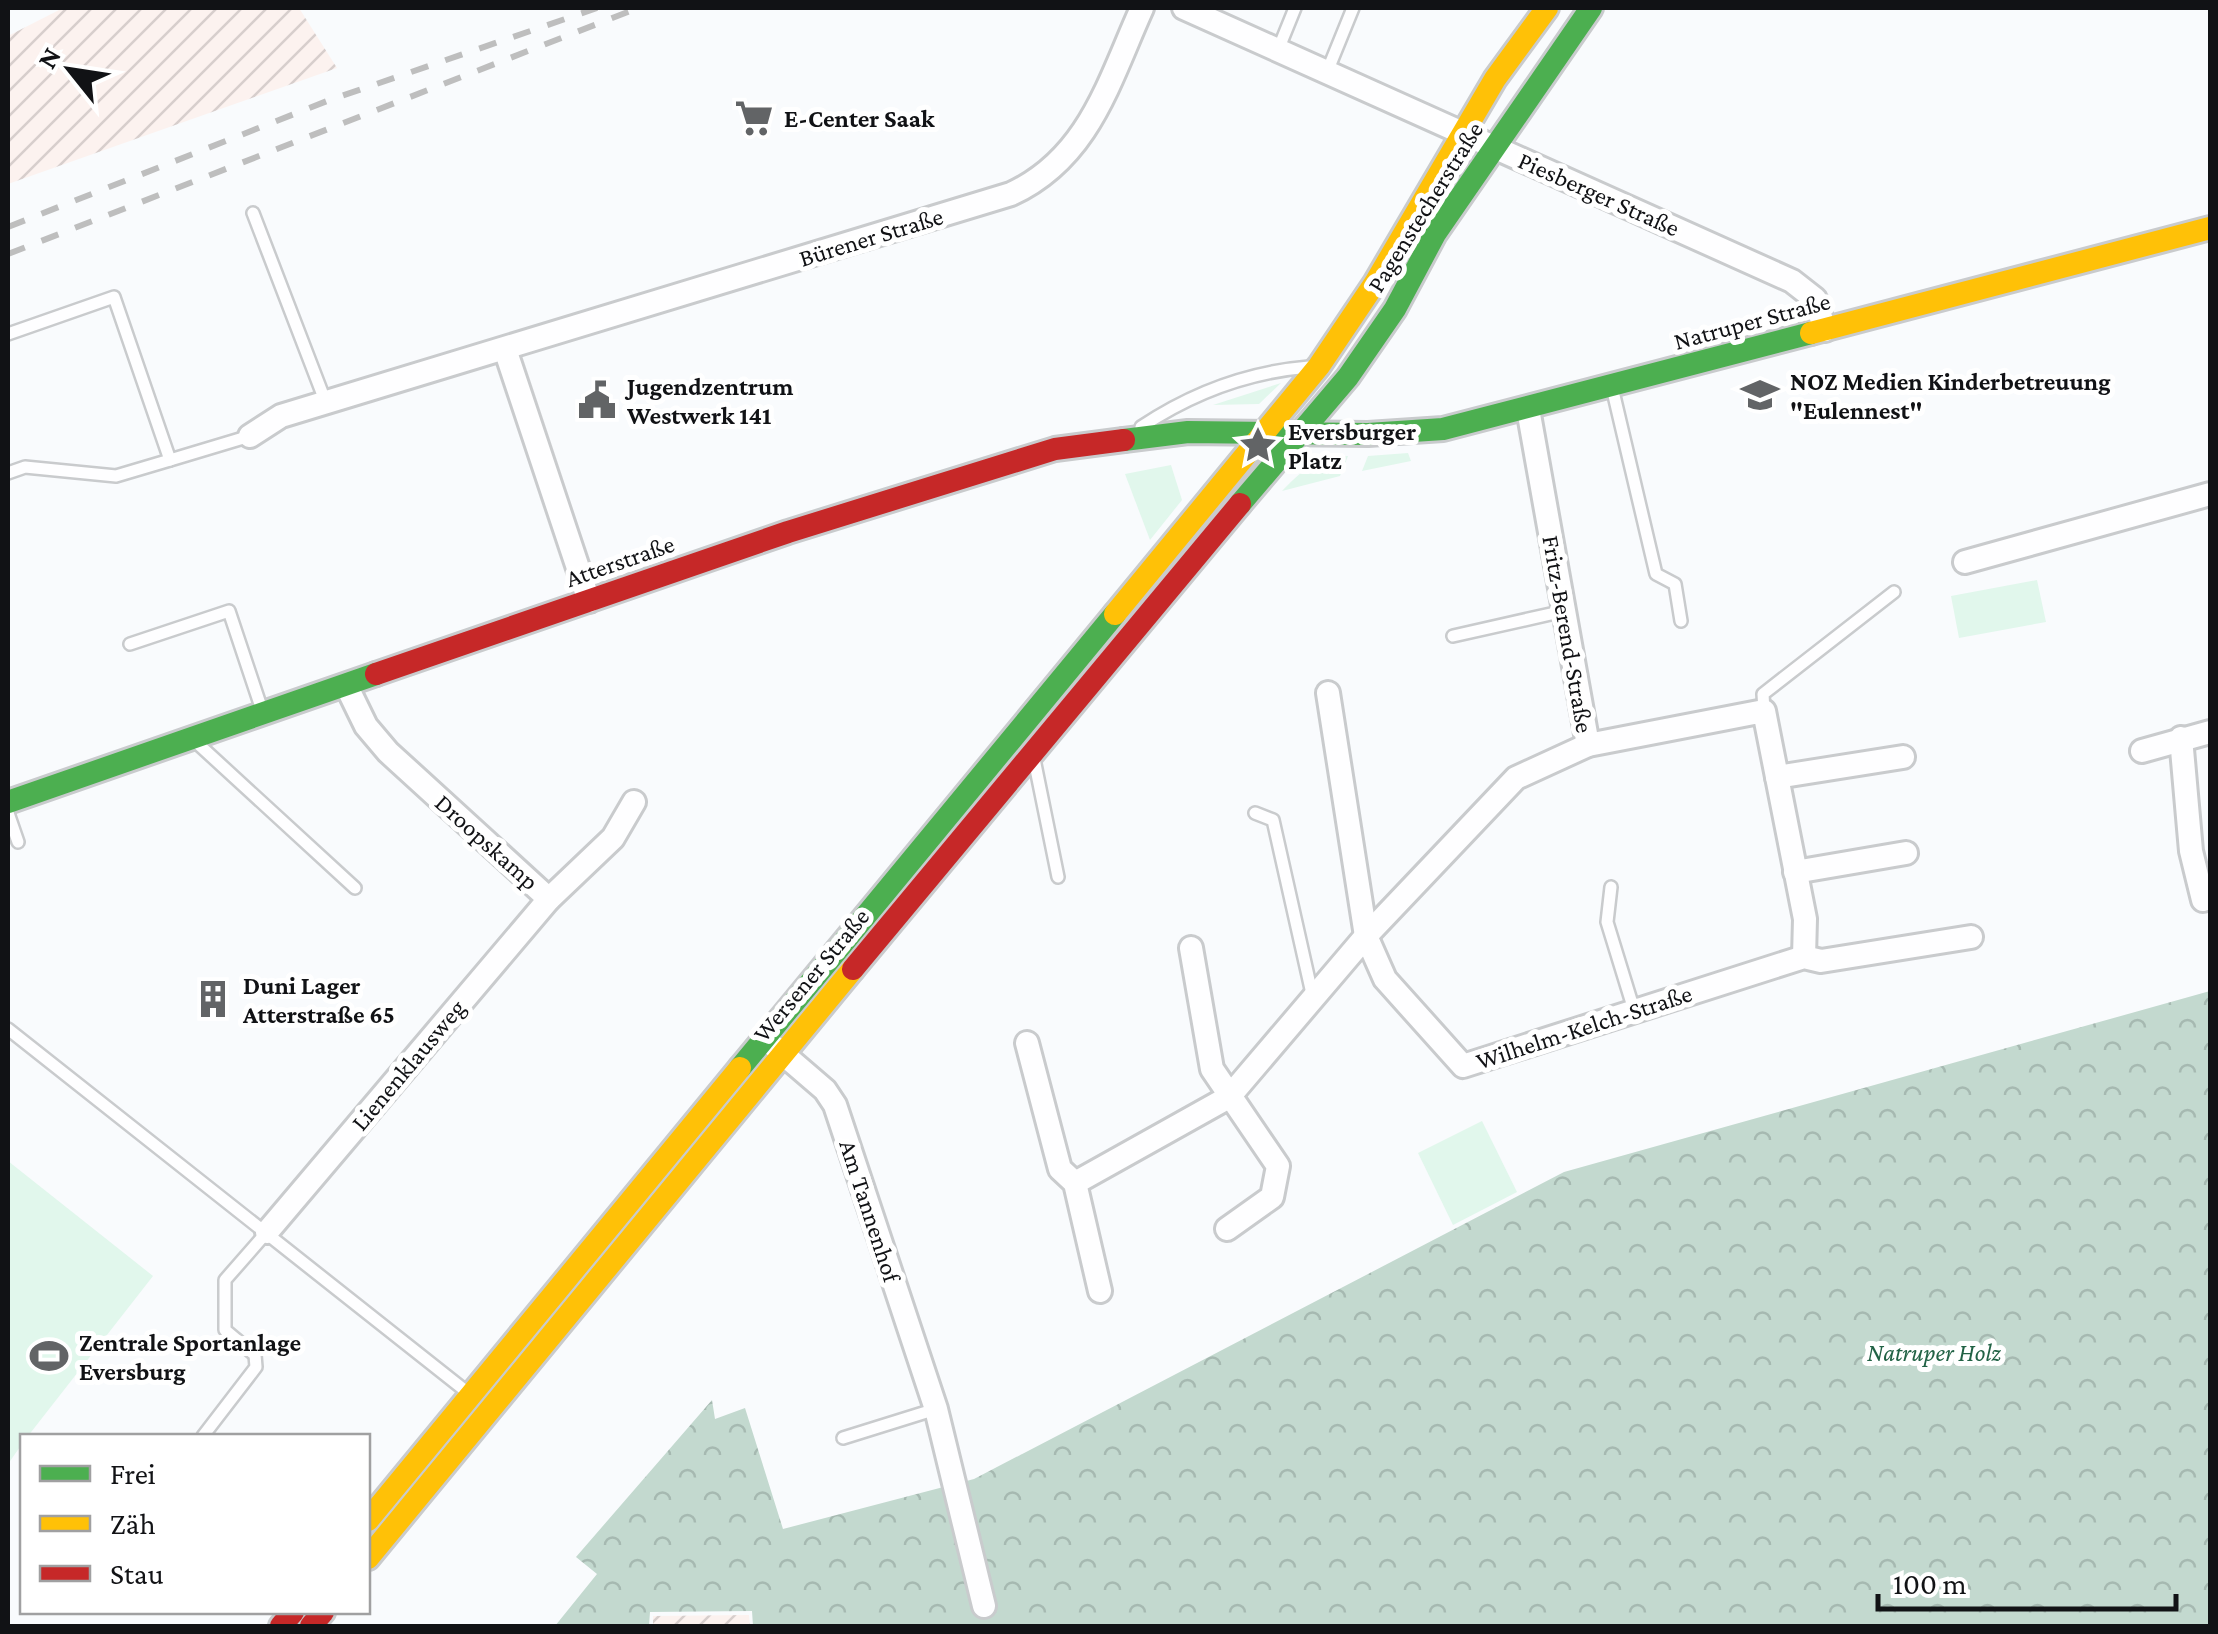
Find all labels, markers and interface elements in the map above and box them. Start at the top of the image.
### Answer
north arrow [20,20,120,120]
text: N [31,42,67,74]
supermarket icon: E-Center Saak [733,97,775,139]
place label: E-Center Saak [784,105,935,132]
street label: Pagenstecherstraße [1362,117,1489,298]
street label: Piesberger Straße [1514,146,1684,243]
street label: Bürener Straße [796,202,946,272]
street label: Natruper Straße [1671,287,1833,356]
place label: NOZ Medien Kinderbetreuung "Eulennest" [1790,368,2111,424]
place label: Jugendzentrum Westwerk 141 [624,373,793,429]
school or university icon: NOZ Medien Kinderbetreuung "Eulennest" [1739,374,1781,416]
public building icon: Jugendzentrum Westwerk 141 [576,379,618,421]
place label: Eversburger Platz [1288,418,1416,474]
place icon: Eversburger Platz [1237,424,1279,466]
street label: Atterstraße [562,530,678,592]
street label: Fritz-Berend-Straße [1537,533,1599,735]
street label: Droopskamp [429,789,544,896]
street label: Wersener Straße [748,903,874,1047]
place label: Duni Lager Atterstraße 65 [242,972,395,1028]
building icon: Duni Lager Atterstraße 65 [192,978,234,1020]
street label: Wilhelm-Kelch-Straße [1473,979,1695,1075]
street label: Lienenklausweg [346,994,471,1136]
street label: Am Tannenhof [834,1137,906,1287]
place label: Zentrale Sportanlage Eversburg [79,1329,301,1385]
sports icon: Zentrale Sportanlage Eversburg [28,1335,70,1377]
park label: Natruper Holz [1867,1339,2002,1367]
legend [20,1434,370,1614]
text: Frei [110,1457,156,1490]
text: Zäh [110,1507,156,1540]
scale bar [1878,1549,2176,1611]
text: Stau [110,1557,164,1590]
text: 100 m [1893,1567,1967,1600]

